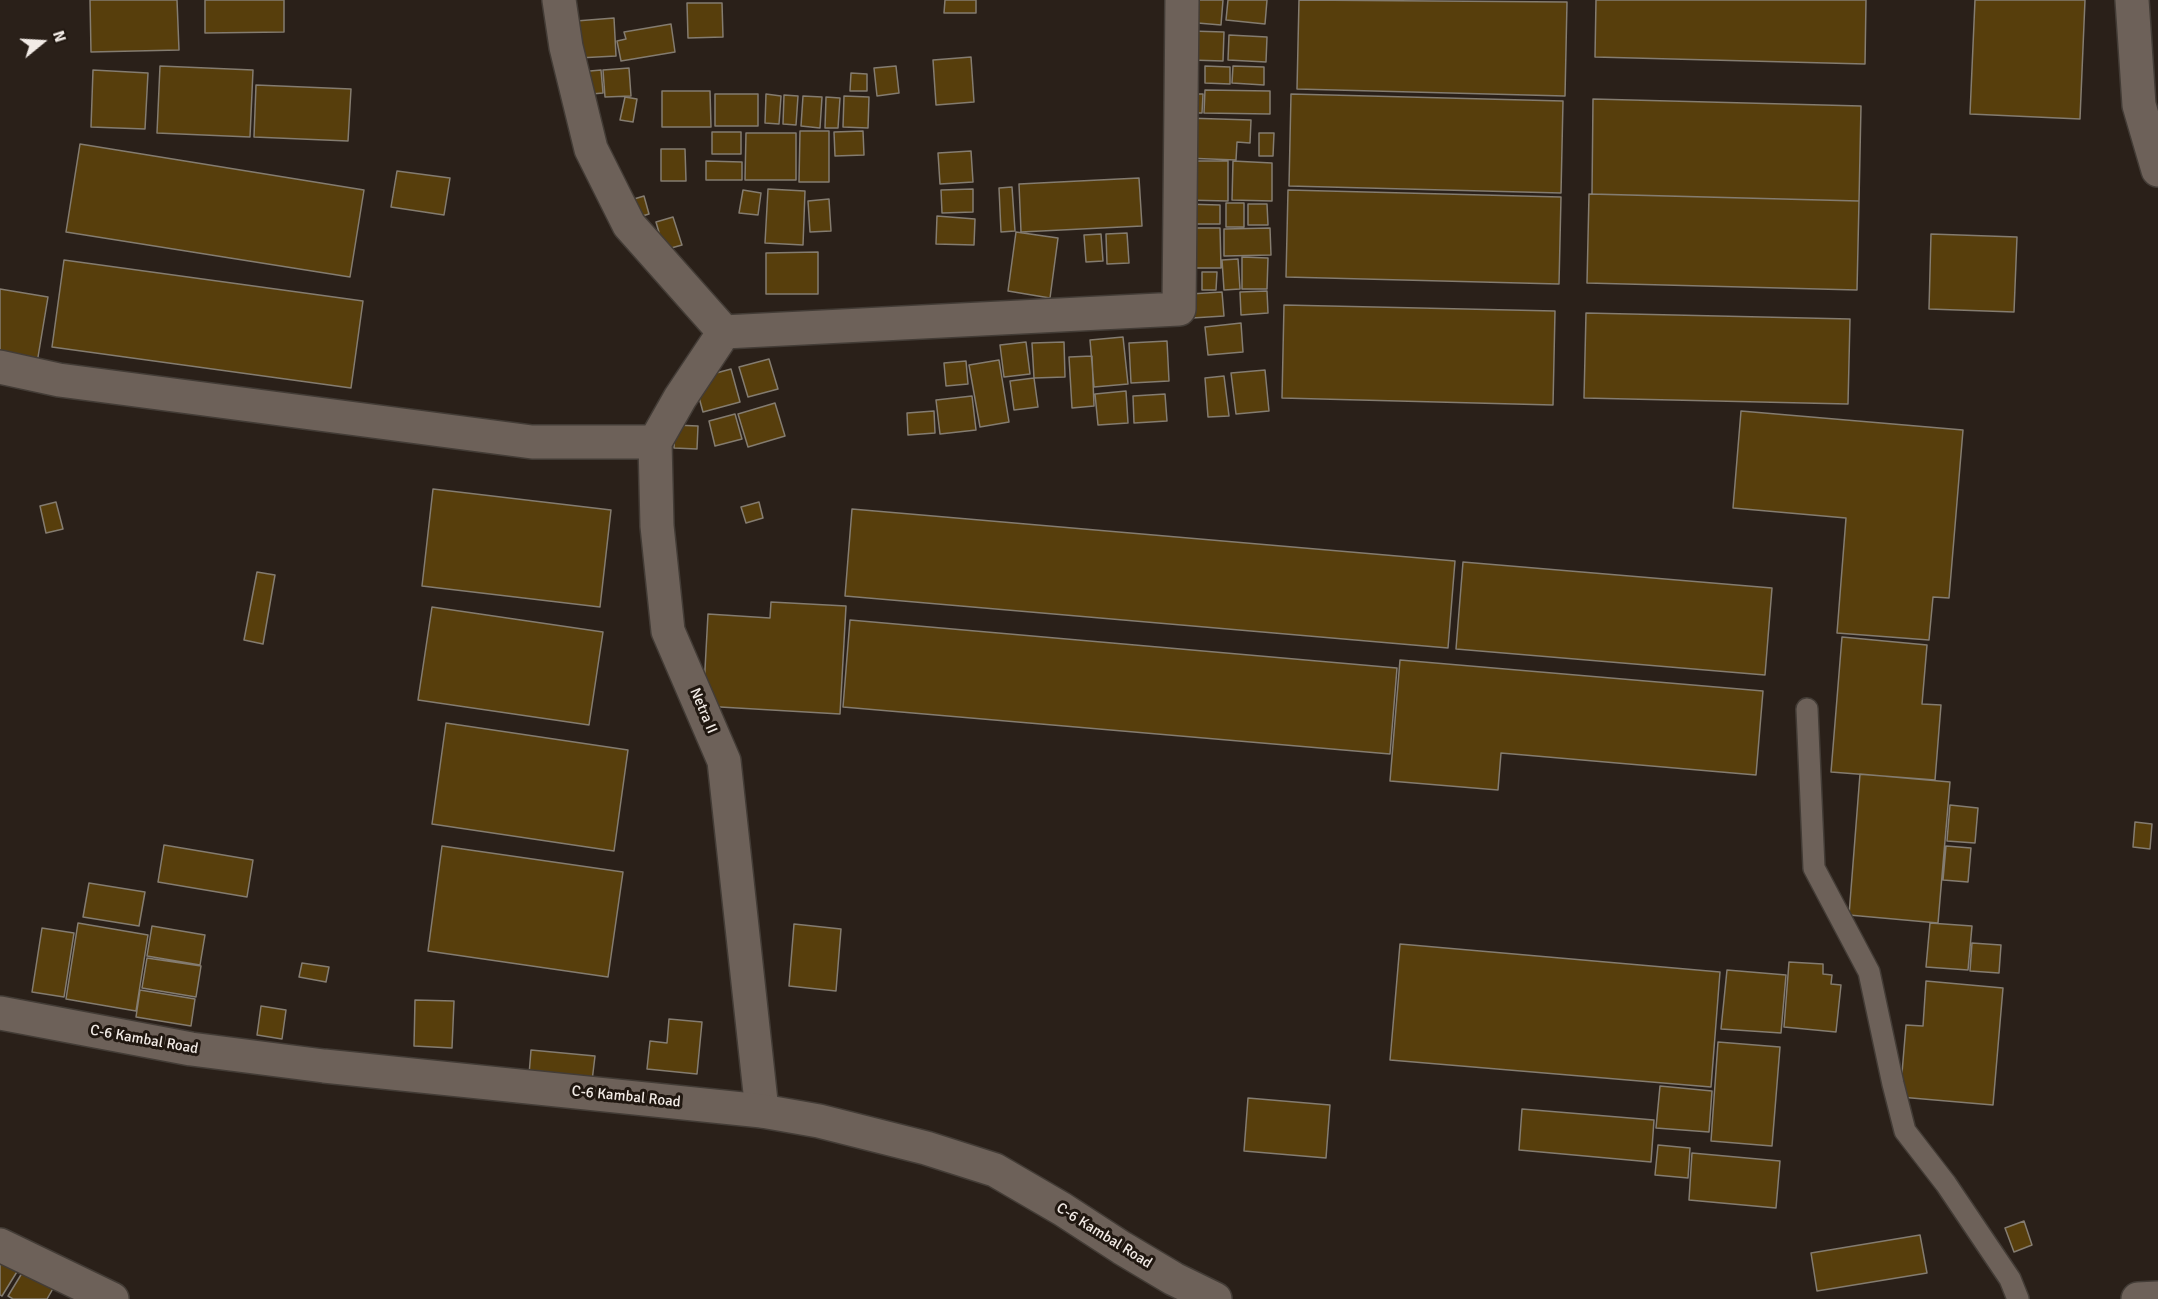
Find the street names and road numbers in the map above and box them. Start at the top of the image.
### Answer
street label: Netra II [685,685,721,737]
street label: C-6 Kambal Road [89,1022,199,1058]
street label: C-6 Kambal Road [571,1082,681,1112]
street label: C-6 Kambal Road [1053,1199,1155,1273]

